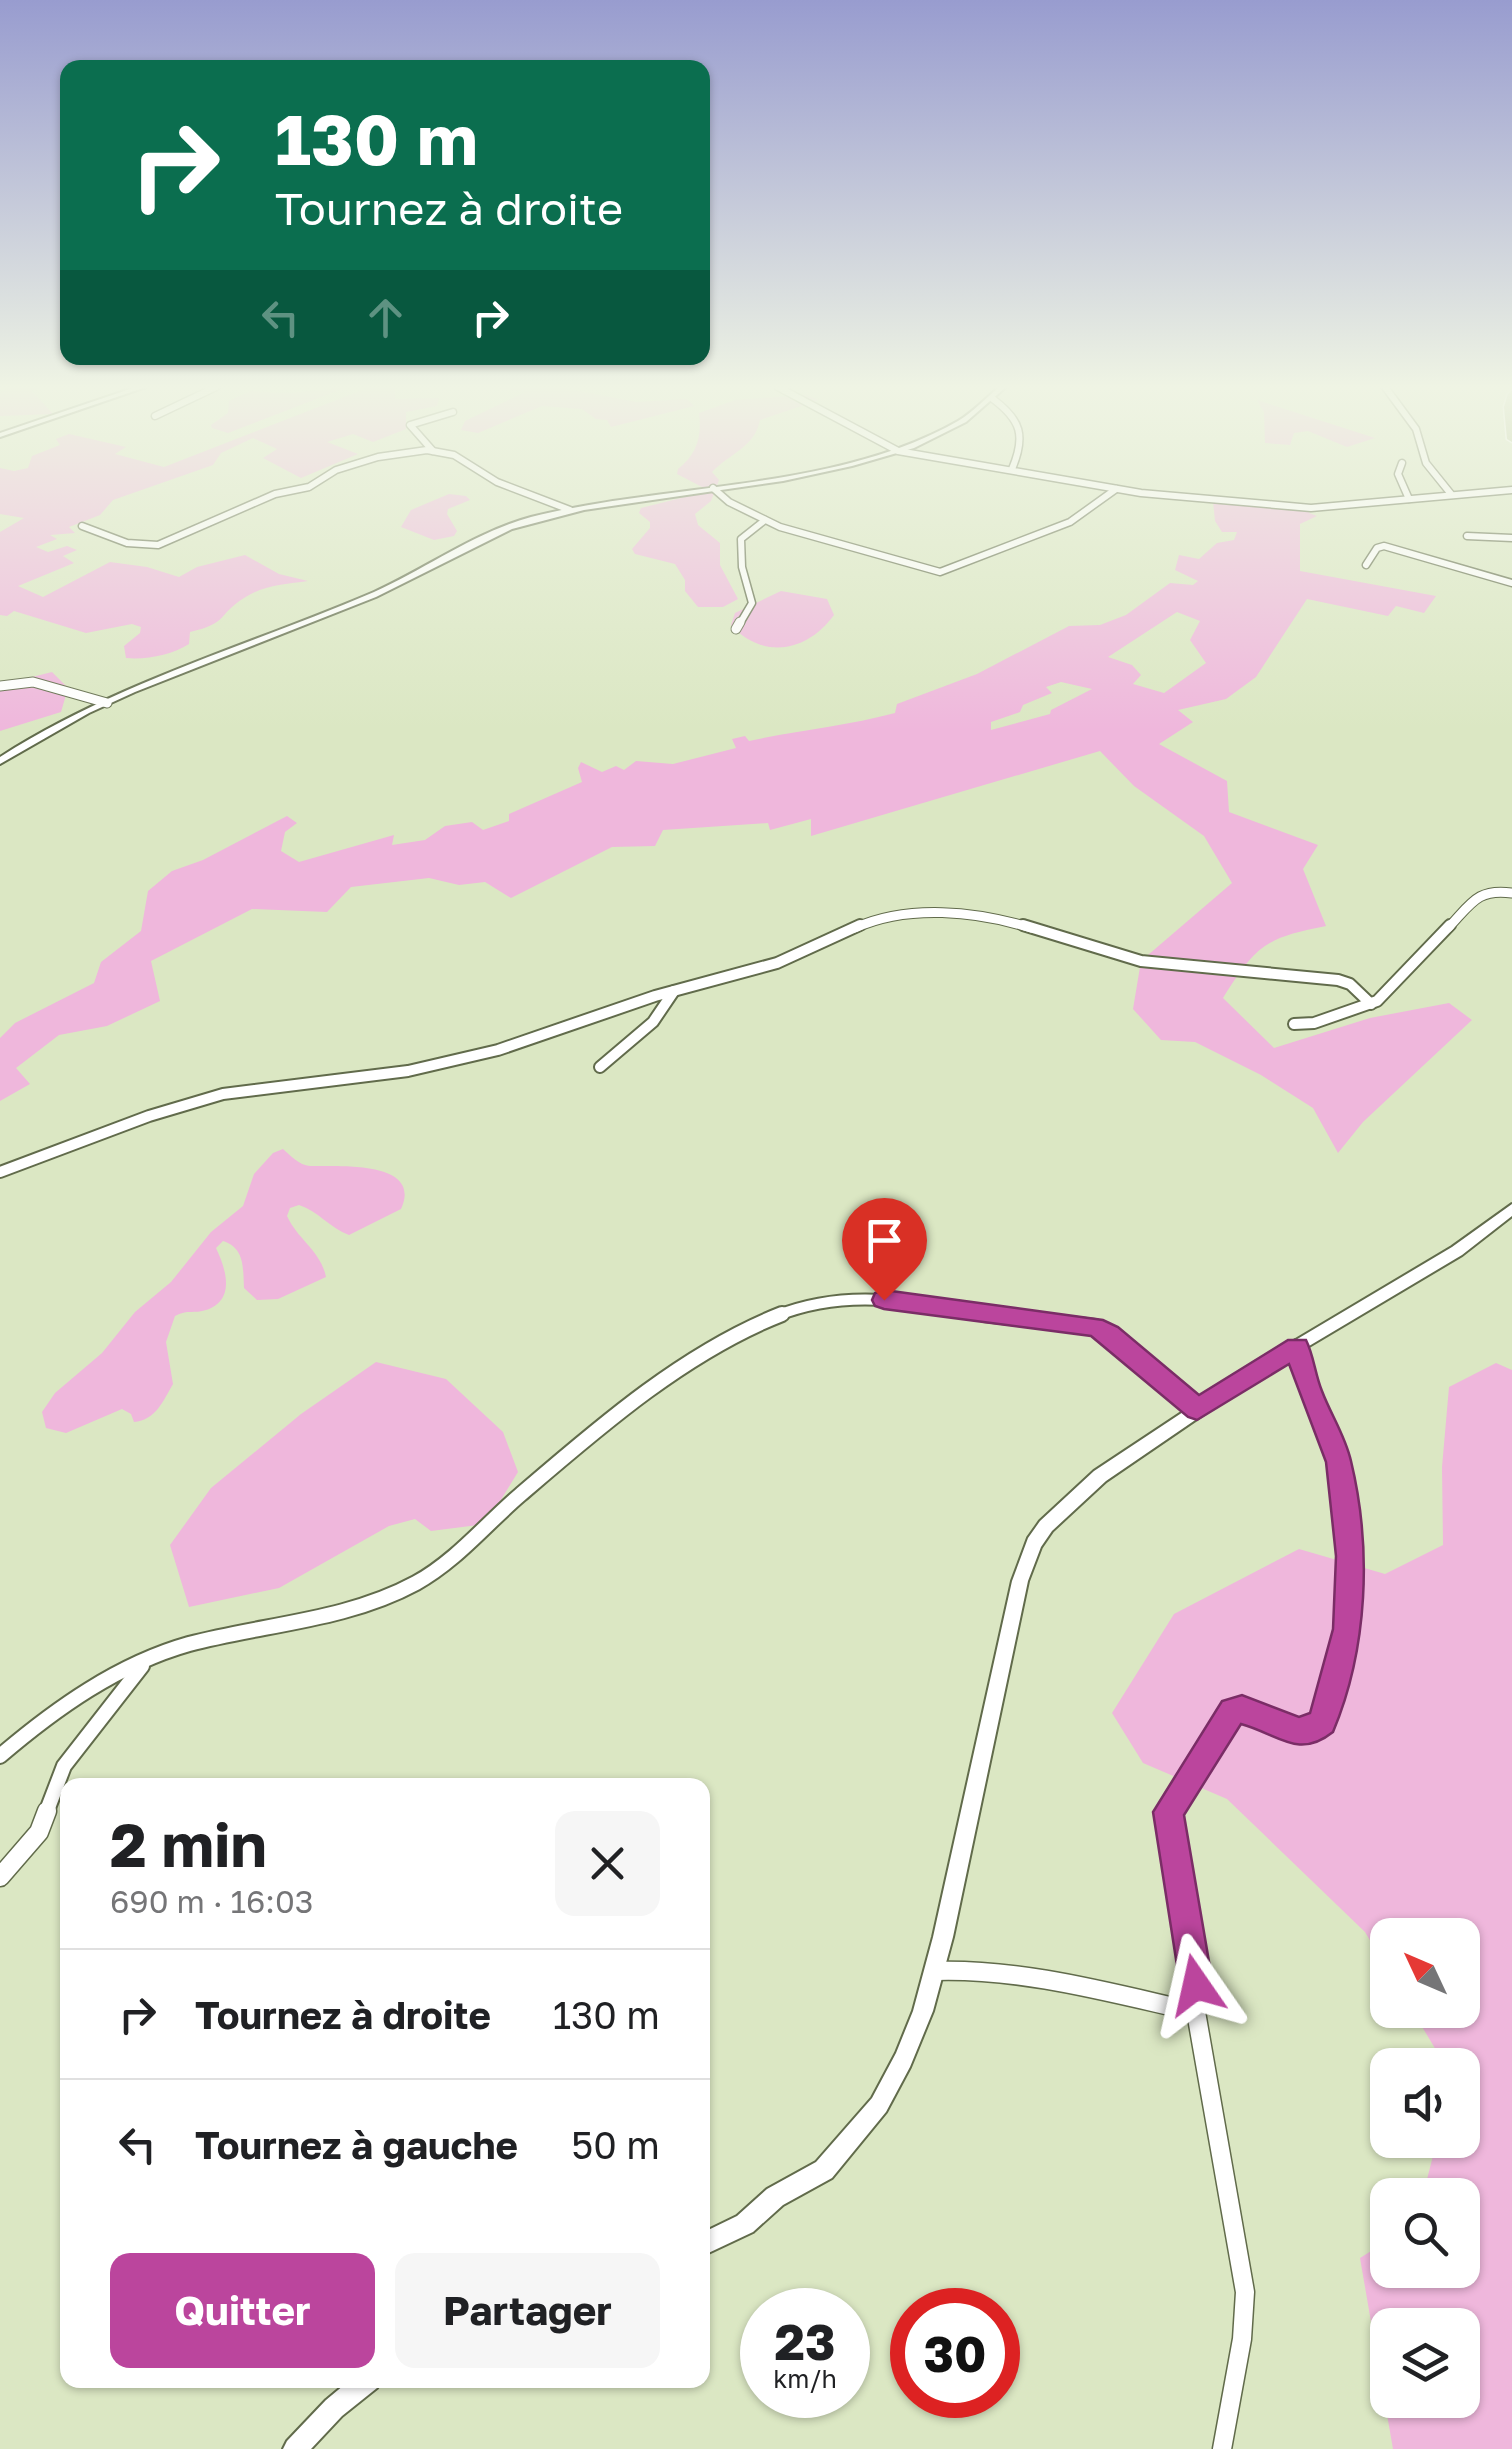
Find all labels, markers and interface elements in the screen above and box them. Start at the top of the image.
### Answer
text: 130 m [275,96,478,180]
icon: right [110,100,240,230]
text: Tournez à droite [275,181,623,235]
icon: left [253,290,308,345]
icon: ahead [358,290,413,345]
icon: right [463,290,518,345]
pin [842,1198,927,1301]
icon: arrive [857,1213,912,1268]
text: 2 min [110,1808,267,1880]
button: close [555,1811,660,1916]
text: 690 m · 16:03 [110,1882,314,1920]
north arrow [1370,1918,1480,2028]
map controls [1370,1918,1480,2418]
position arrow [1144,1933,1248,2037]
icon: right [110,1987,165,2042]
text: Tournez à droite [195,1992,491,2037]
text: 130 m [553,1992,660,2037]
button: sound [1370,2048,1480,2158]
icon: left [110,2117,165,2172]
text: Tournez à gauche [195,2122,518,2167]
text: 50 m [571,2122,660,2167]
button: search [1370,2178,1480,2288]
button: Quitter [110,2253,375,2368]
button: Partager [395,2253,660,2368]
speed limit sign: 30 [890,2288,1020,2418]
button: layers [1370,2308,1480,2418]
text: 23 [774,2311,835,2371]
text: km/h [773,2363,837,2394]

